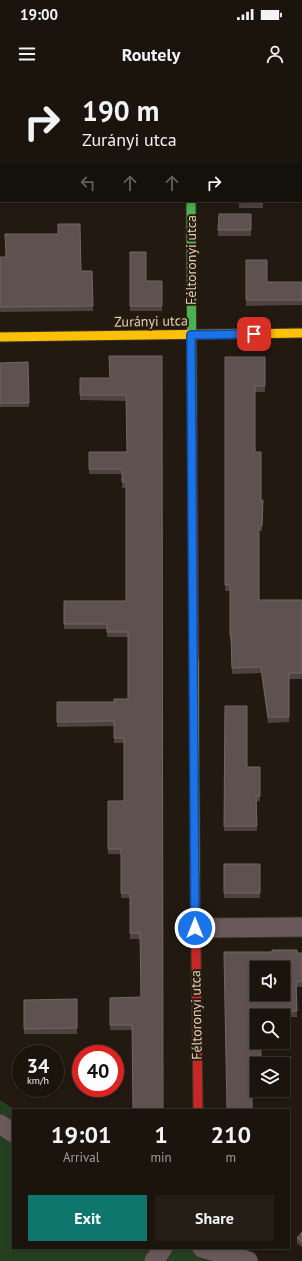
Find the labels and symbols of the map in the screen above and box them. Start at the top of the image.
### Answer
street label: Féltoronyi utca [182,215,200,305]
street label: Zurányi utca [114,311,188,331]
pin [237,317,271,351]
position arrow [174,907,216,949]
street label: Féltoronyi utca [186,970,206,1060]
speed limit sign: 40 [72,1045,124,1097]

